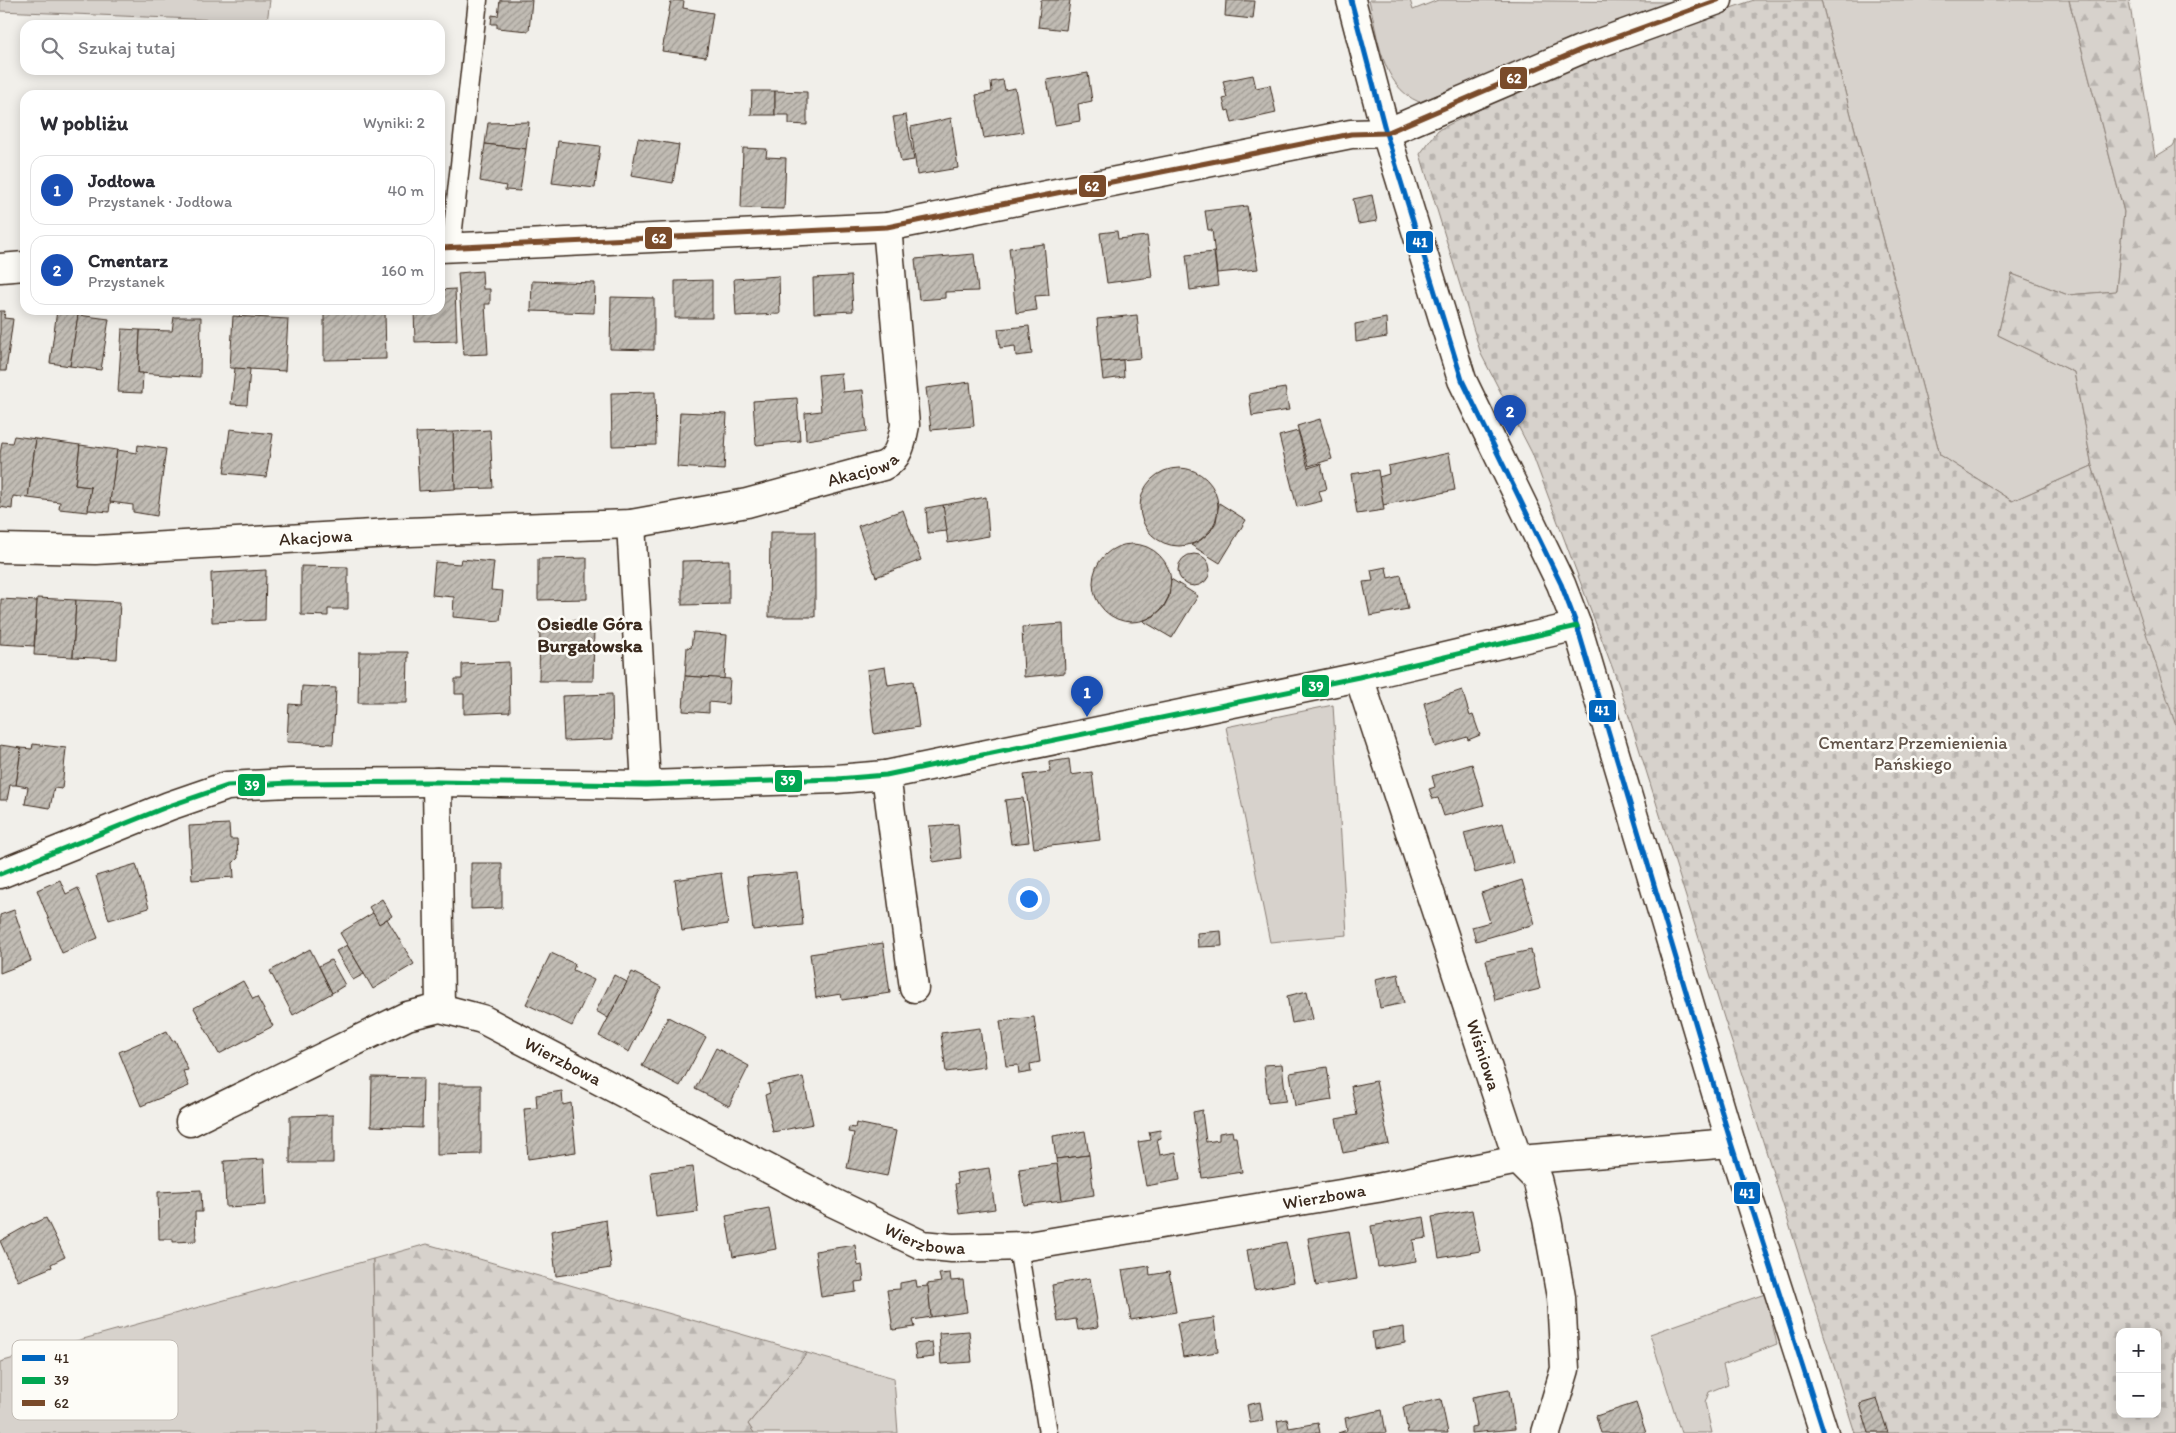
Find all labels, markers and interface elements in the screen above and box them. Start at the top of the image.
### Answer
search box [20,20,445,75]
icon: search [38,34,66,62]
text: Szukaj tutaj [78,36,175,59]
line badge: 62 [1499,66,1528,90]
text: 62 [1507,70,1522,87]
text: W pobliżu [40,110,128,135]
text: Wyniki: 2 [363,113,425,132]
text: Jodłowa [88,169,155,192]
line badge: 62 [1078,174,1107,198]
text: 62 [1085,178,1100,195]
text: 1 [53,181,61,200]
text: 40 m [387,181,424,200]
text: Przystanek · Jodłowa [88,192,232,211]
line badge: 62 [644,226,673,250]
text: 62 [652,230,667,247]
line badge: 41 [1405,230,1434,254]
text: 41 [1413,234,1428,251]
text: Cmentarz [88,249,168,272]
text: 2 [53,261,61,280]
text: 160 m [381,261,424,280]
text: Przystanek [88,272,165,291]
pin: 2 [1494,395,1526,436]
street label: Akacjowa [825,448,904,492]
street label: Akacjowa [278,524,354,550]
district label: Osiedle Góra Burgałowska [537,612,644,657]
line badge: 39 [1301,674,1330,698]
pin: 1 [1071,676,1103,717]
text: 39 [1309,678,1323,695]
line badge: 41 [1588,699,1617,723]
text: 41 [1595,702,1610,719]
park label: Cmentarz Przemienienia Pańskiego [1818,732,2008,775]
line badge: 39 [774,769,803,793]
text: 39 [781,772,795,789]
line badge: 39 [237,773,266,797]
text: 39 [245,777,259,794]
your location [1016,886,1042,912]
street label: Wiśniowa [1461,1017,1506,1094]
street label: Wierzbowa [520,1032,606,1091]
street label: Wierzbowa [1281,1179,1368,1215]
line badge: 41 [1733,1181,1761,1205]
text: 41 [1740,1185,1755,1202]
street label: Wierzbowa [881,1218,966,1259]
map controls [2116,1328,2161,1418]
button: + [2116,1328,2161,1373]
legend [12,1340,178,1420]
text: 41 [54,1350,69,1367]
text: 39 [54,1372,69,1389]
button: − [2116,1373,2161,1418]
text: 62 [54,1395,69,1412]

